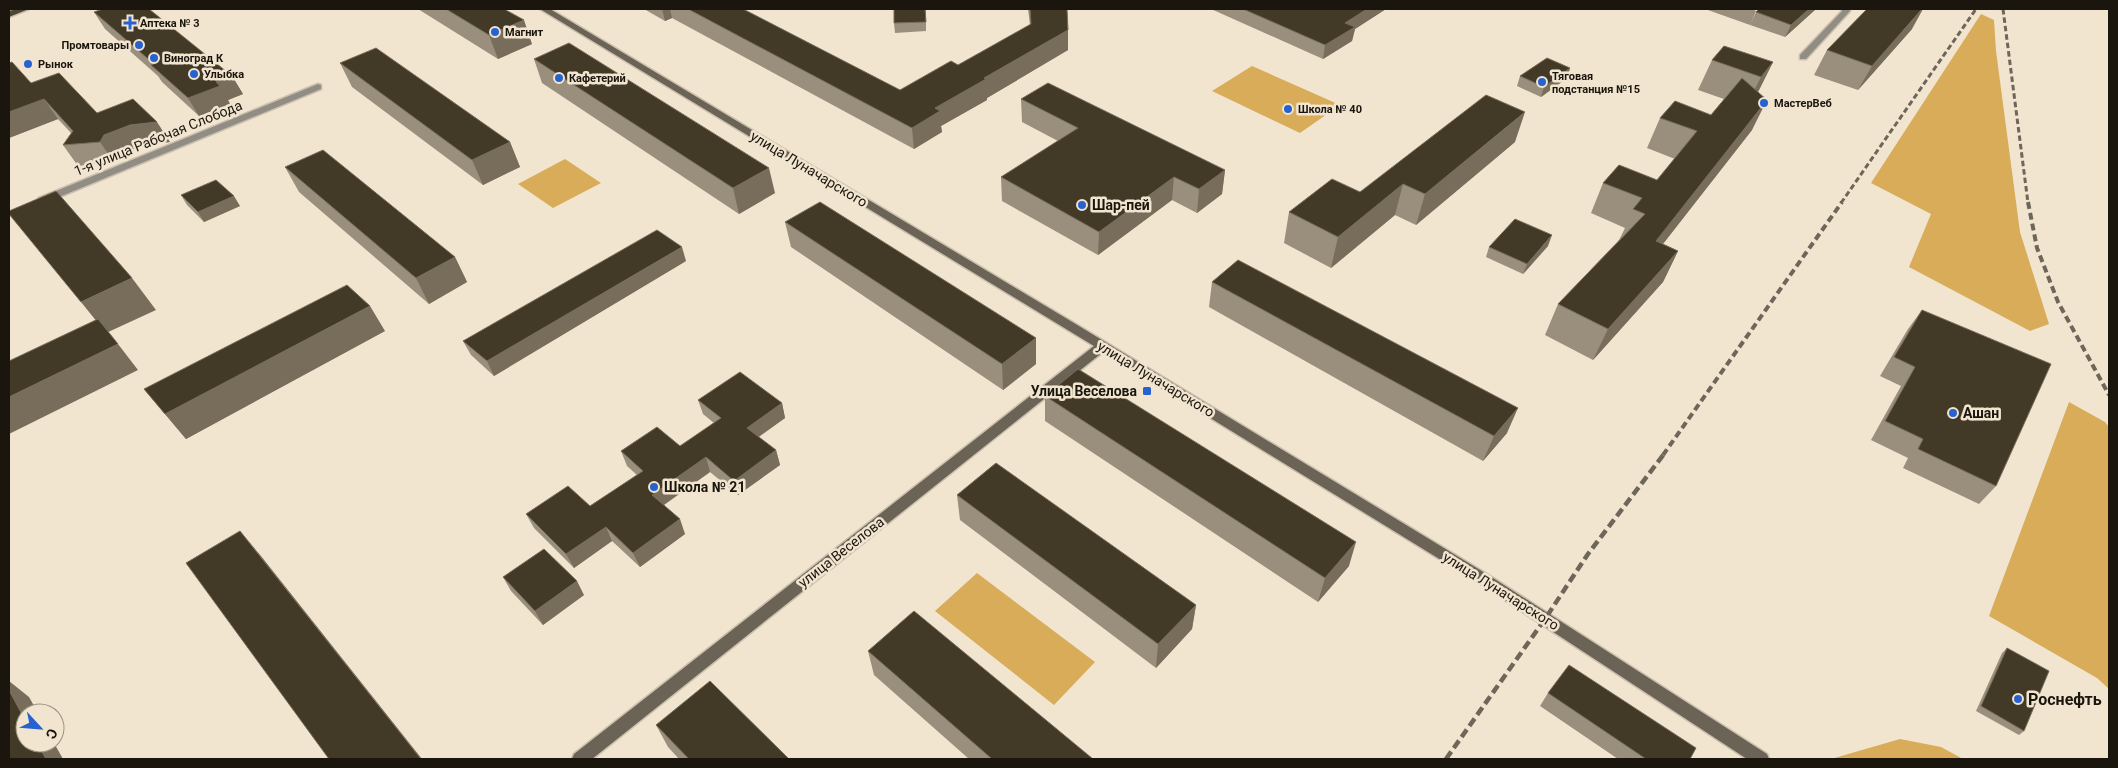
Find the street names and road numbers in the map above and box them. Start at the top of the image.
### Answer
street label: 1-я улица Рабочая Слобода [72,97,244,179]
street label: улица Луначарского [748,128,870,210]
street label: улица Луначарского [1095,338,1217,420]
street label: улица Веселова [795,514,887,590]
street label: улица Луначарского [1440,549,1562,633]

